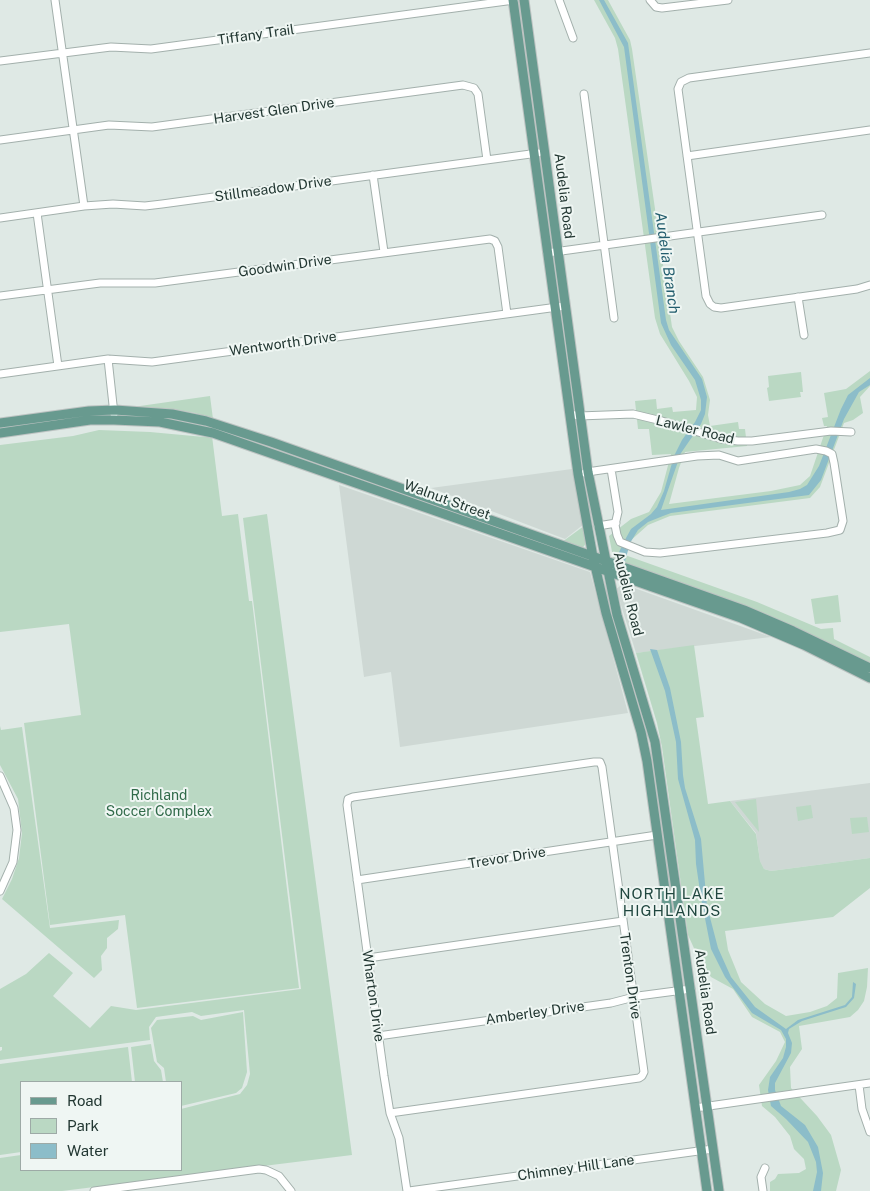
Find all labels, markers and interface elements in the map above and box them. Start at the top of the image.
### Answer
street label: Tiffany Trail [216,21,296,49]
street label: Harvest Glen Drive [213,94,335,128]
street label: Audelia Road [550,152,578,240]
street label: Stillmeadow Drive [213,172,333,206]
water label: Audelia Branch [651,211,683,315]
street label: Goodwin Drive [237,251,333,281]
street label: Wentworth Drive [228,328,338,360]
street label: Lawler Road [654,412,736,448]
street label: Walnut Street [402,477,492,523]
street label: Audelia Road [609,550,647,638]
park label: Richland Soccer Complex [106,788,212,820]
street label: Trevor Drive [467,844,547,872]
district label: NORTH LAKE HIGHLANDS [618,885,726,920]
street label: Trenton Drive [616,932,644,1020]
street label: Audelia Road [691,948,719,1036]
street label: Wharton Drive [358,949,388,1043]
street label: Amberley Drive [484,998,586,1028]
legend [20,1081,182,1171]
text: Road [67,1092,103,1109]
text: Park [67,1117,99,1134]
text: Water [67,1142,109,1159]
street label: Chimney Hill Lane [517,1151,635,1185]

